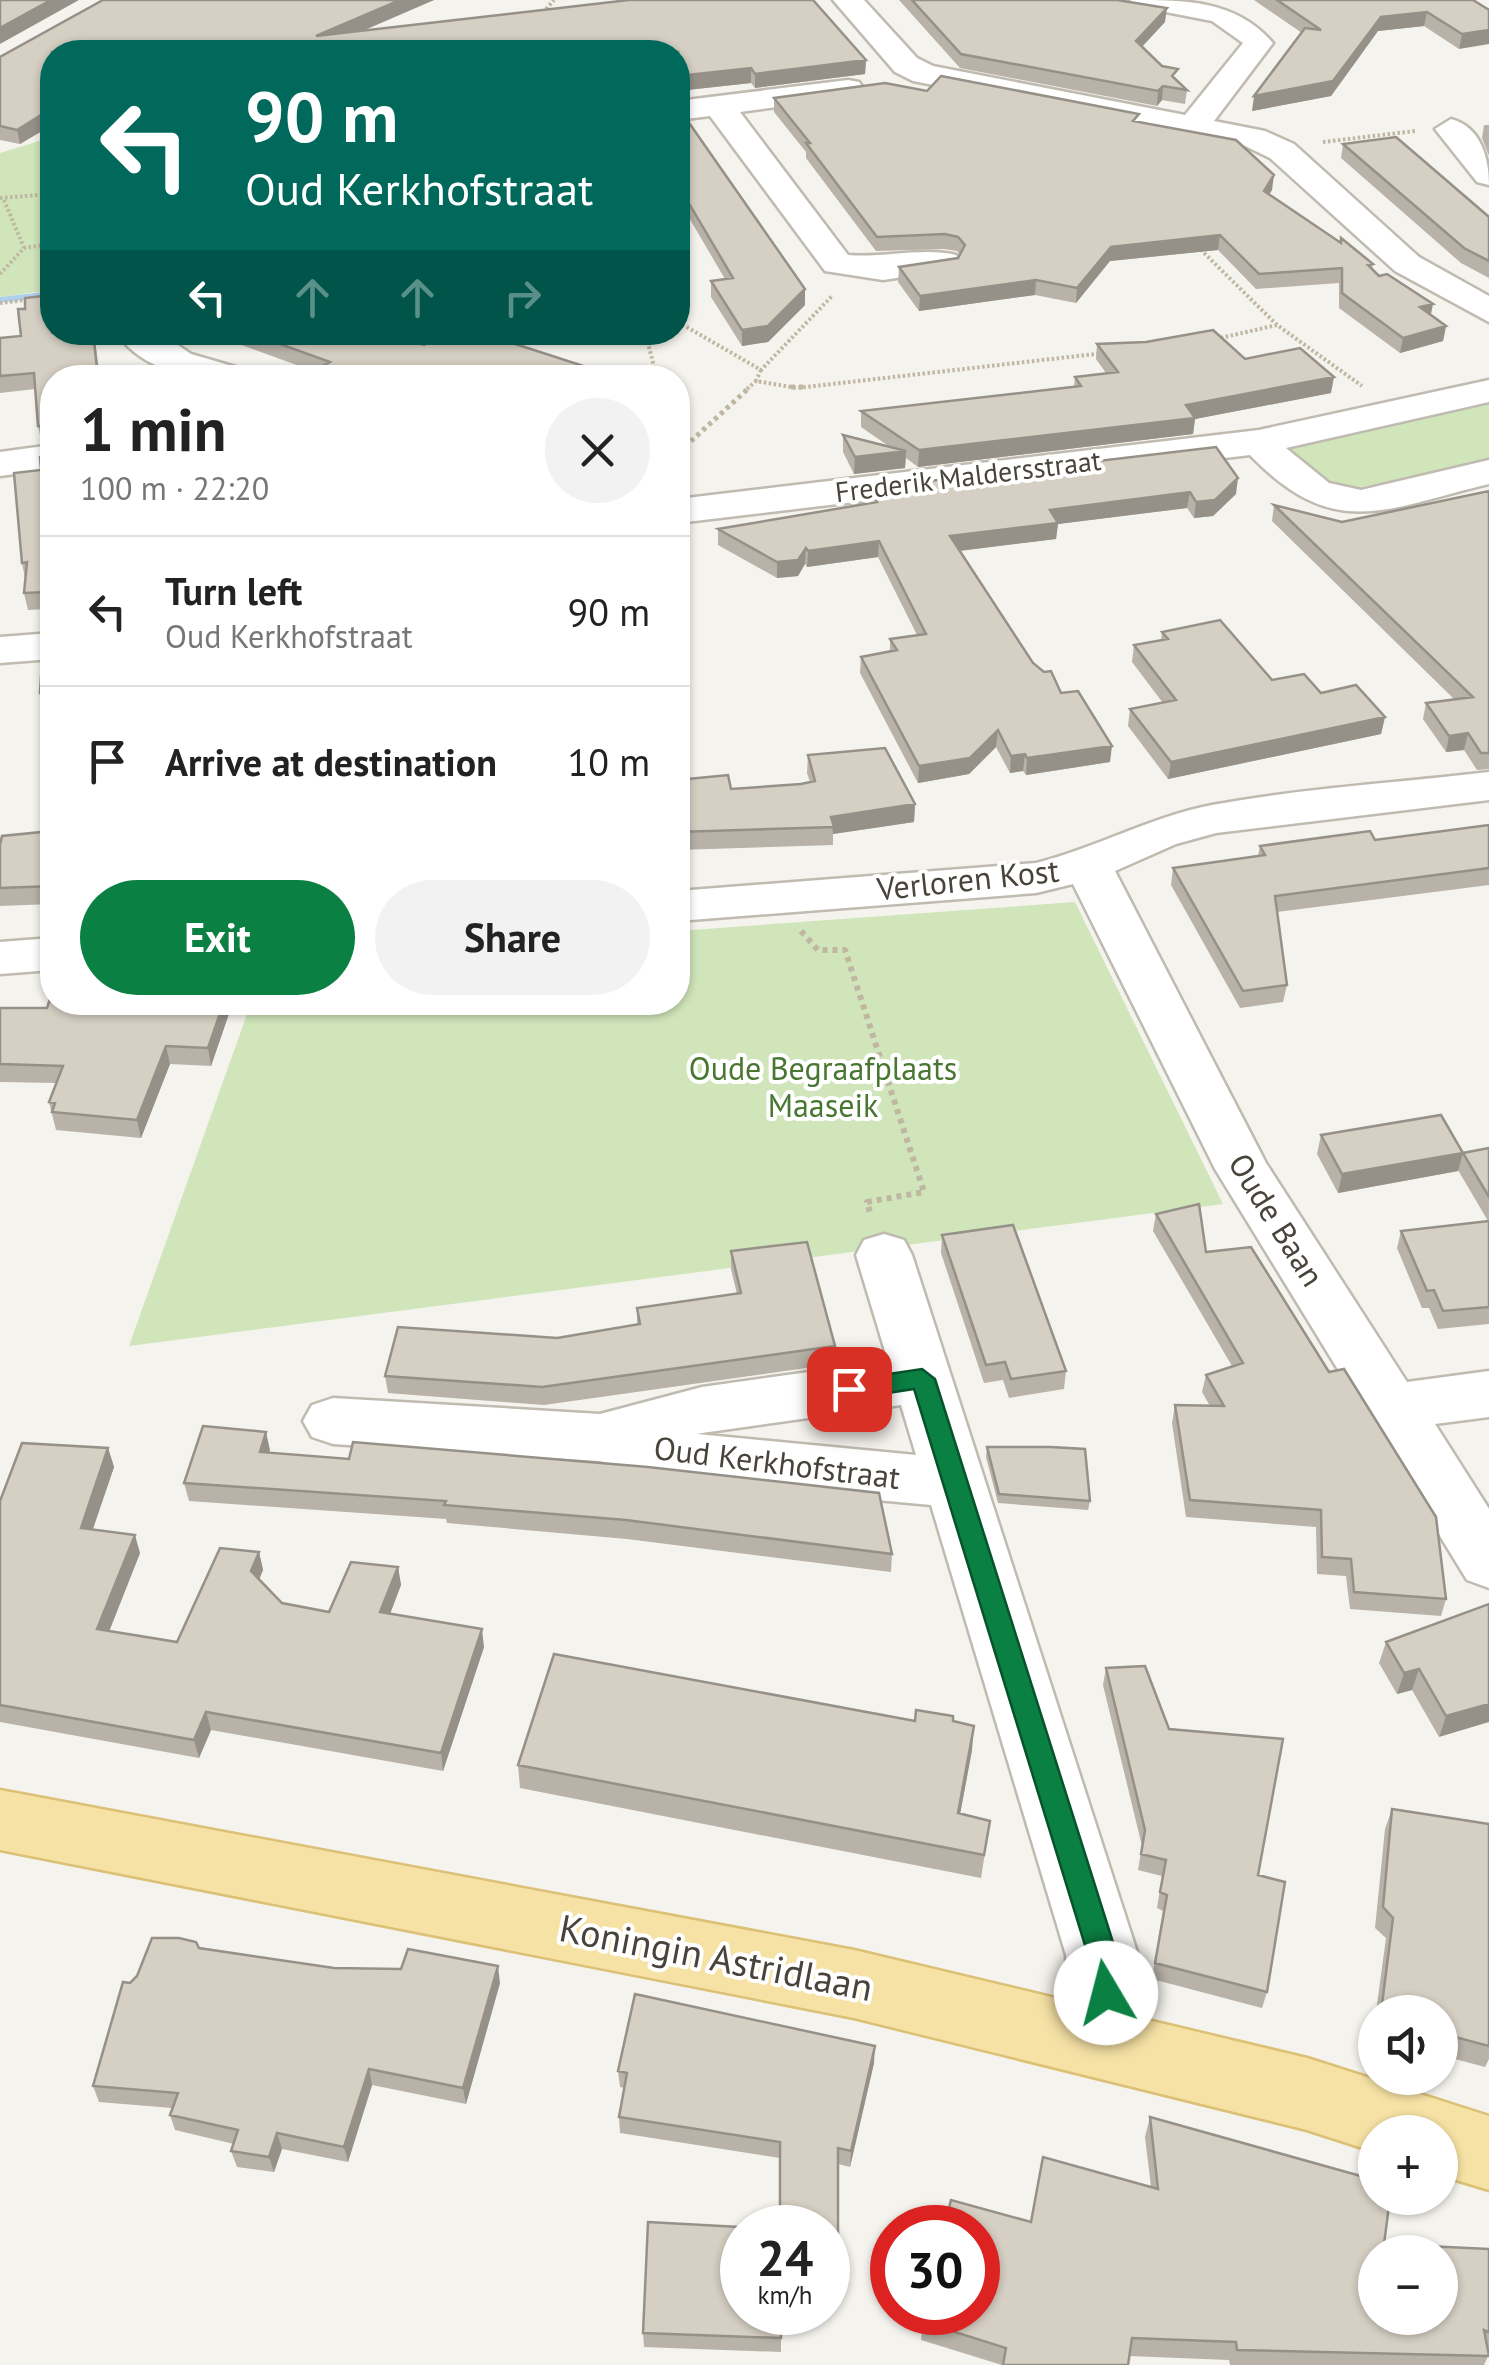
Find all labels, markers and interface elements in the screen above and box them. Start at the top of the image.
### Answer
text: 90 m [245,71,398,161]
icon: left [80,80,210,210]
text: Oud Kerkhofstraat [245,159,593,217]
icon: left [180,270,235,325]
icon: ahead [285,270,340,325]
icon: ahead [390,270,445,325]
icon: right [495,270,550,325]
text: 1 min [80,390,226,468]
button: close [545,398,650,503]
street label: Frederik Maldersstraat [833,441,1103,510]
text: 100 m · 22:20 [80,467,269,509]
text: Turn left [165,566,302,615]
icon: left [80,584,135,639]
text: 90 m [568,587,650,636]
text: Oud Kerkhofstraat [165,615,413,657]
icon: arrive [80,734,135,789]
text: Arrive at destination [165,737,497,786]
text: 10 m [568,737,650,786]
street label: Verloren Kost [874,849,1061,910]
button: Exit [80,880,355,995]
button: Share [375,880,650,995]
park label: Oude Begraafplaats Maaseik [689,1047,957,1126]
street label: Oude Baan [1220,1145,1334,1294]
pin [807,1347,892,1432]
icon: arrive [822,1362,877,1417]
street label: Oud Kerkhofstraat [652,1426,903,1498]
street label: Koningin Astridlaan [556,1902,877,2011]
position arrow [1054,1941,1158,2045]
map controls [1358,1995,1458,2335]
button: sound [1358,1995,1458,2095]
button: + [1358,2115,1458,2215]
speed limit sign: 30 [870,2205,1000,2335]
text: 24 [757,2225,813,2290]
button: − [1358,2235,1458,2335]
text: km/h [758,2279,812,2311]

